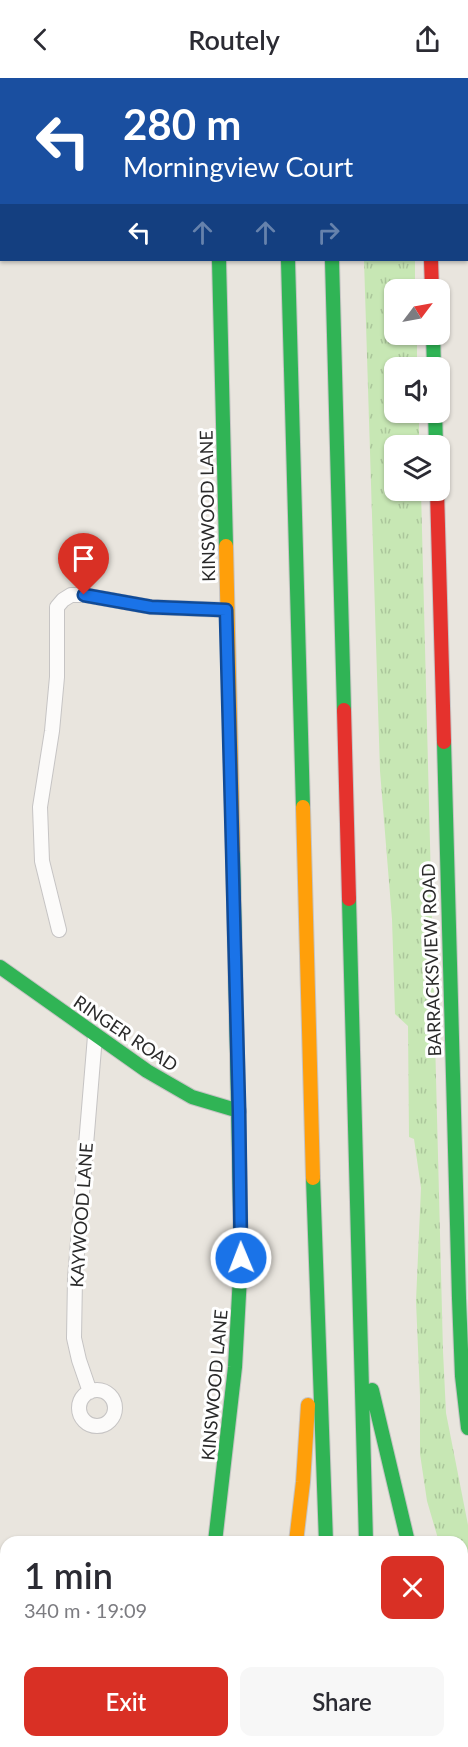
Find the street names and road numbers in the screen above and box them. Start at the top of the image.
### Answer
street label: KINSWOOD LANE [195,430,219,582]
street label: BARRACKSVIEW ROAD [417,863,445,1057]
street label: RINGER ROAD [70,990,182,1076]
street label: KAYWOOD LANE [65,1142,97,1288]
street label: KINSWOOD LANE [196,1309,232,1461]

